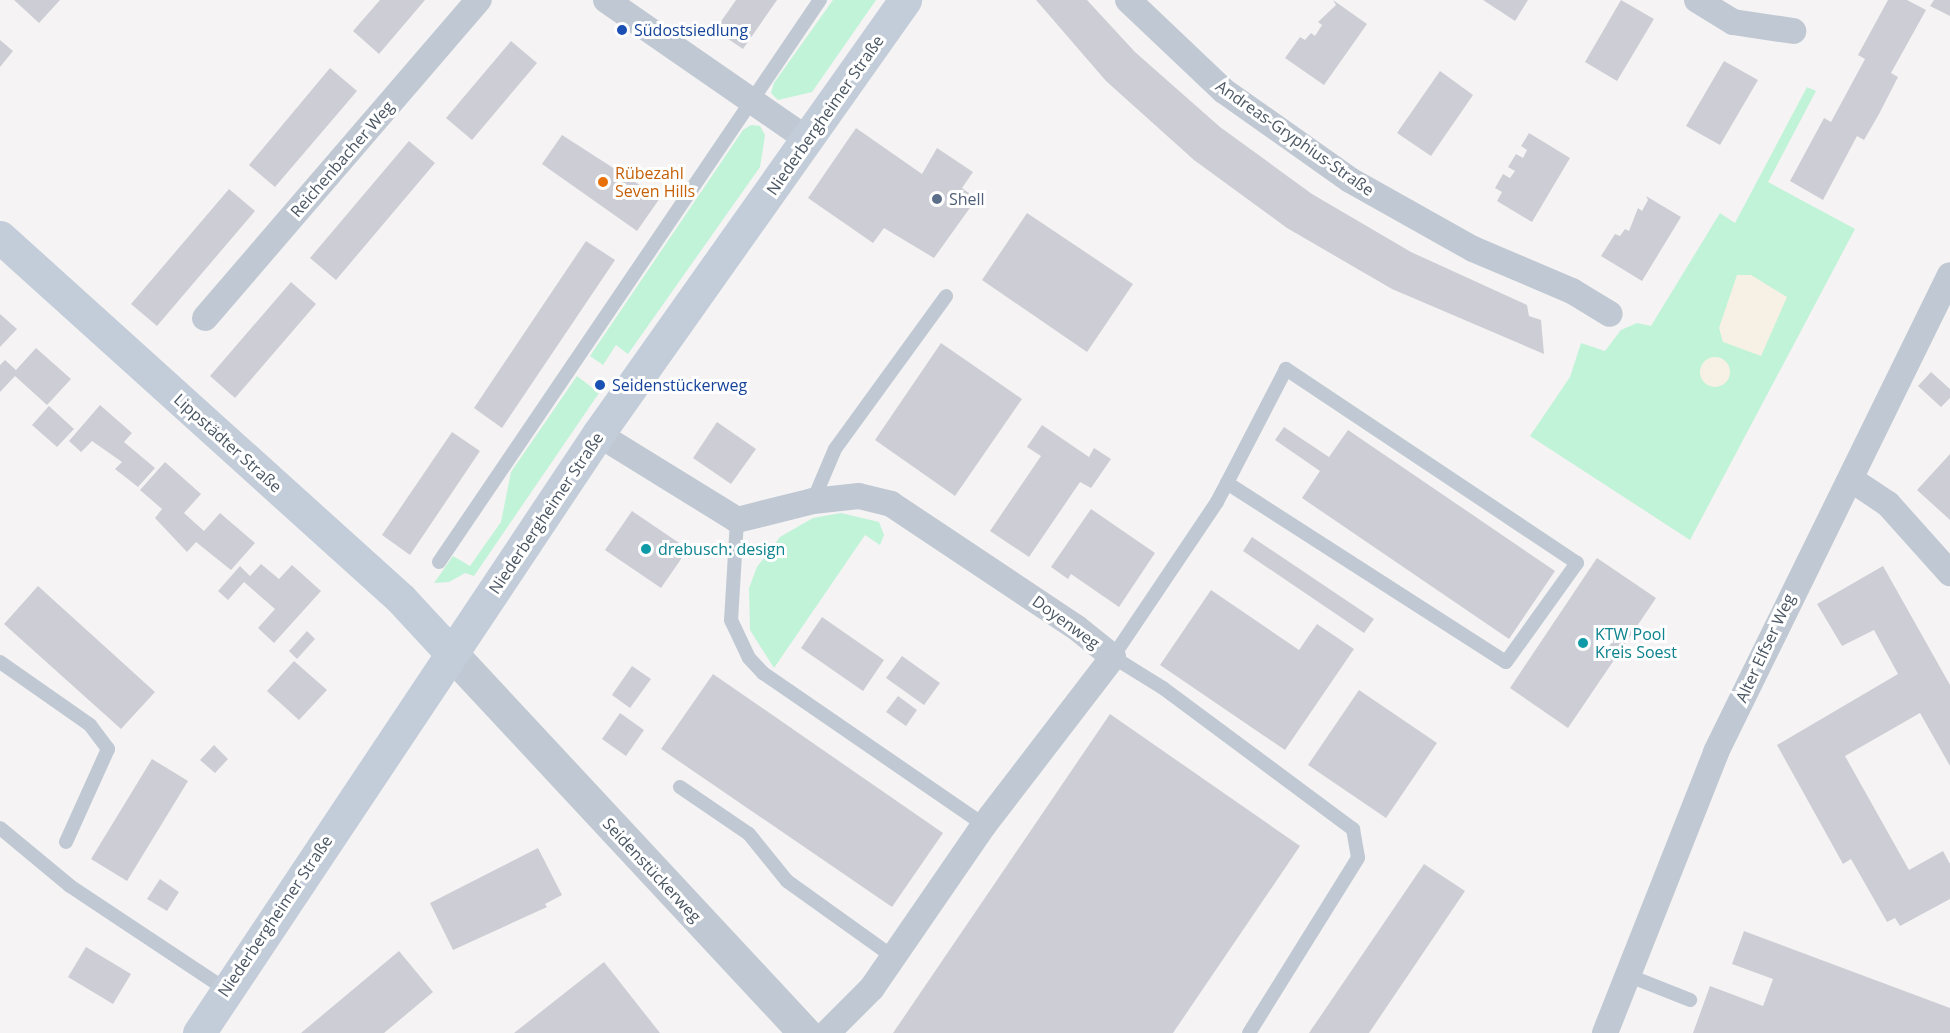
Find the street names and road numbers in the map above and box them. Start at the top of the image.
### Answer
street label: Niederbergheimer Straße [762,31,888,199]
street label: Andreas-Gryphius-Straße [1212,76,1378,200]
street label: Reichenbacher Weg [286,97,398,221]
street label: Lippstädter Straße [170,390,286,496]
street label: Niederbergheimer Straße [485,429,607,597]
street label: Doyenweg [1029,591,1103,653]
street label: Alter Elfser Weg [1731,591,1799,705]
street label: Seidenstückerweg [599,814,705,926]
street label: Niederbergheimer Straße [214,832,336,1000]

